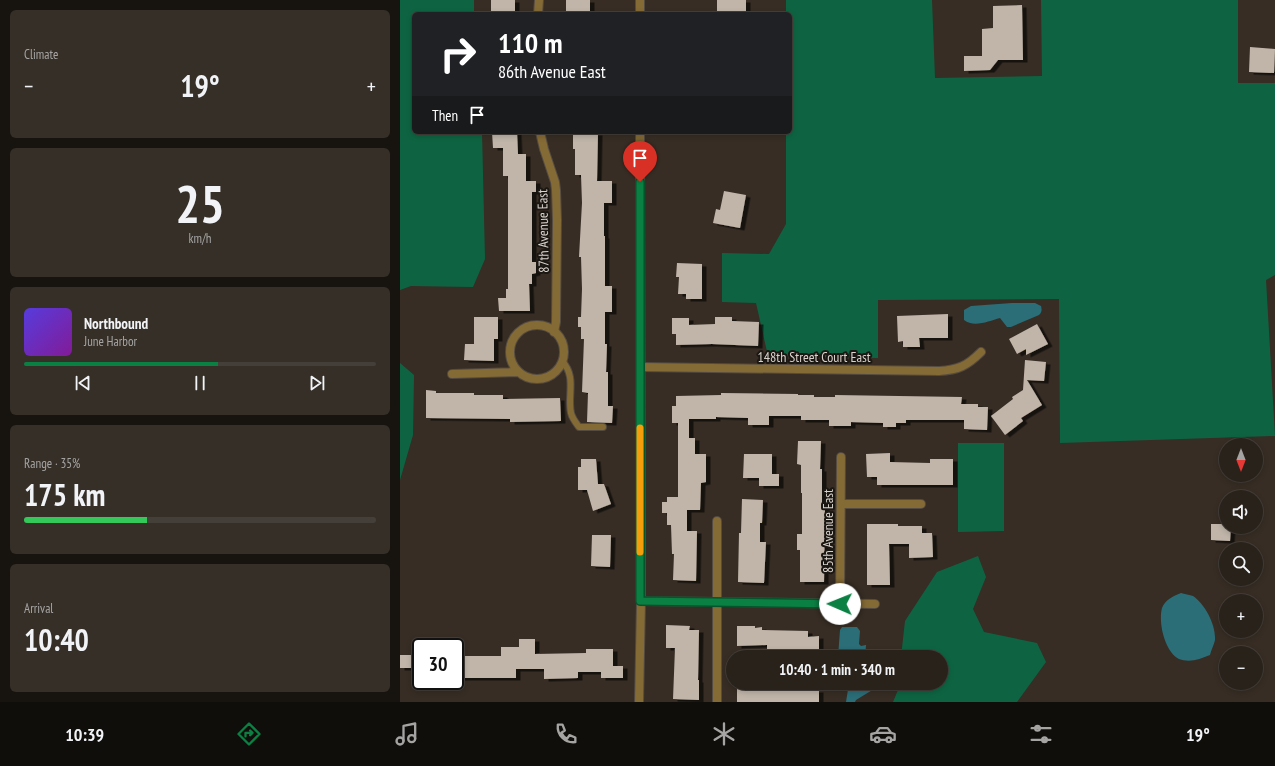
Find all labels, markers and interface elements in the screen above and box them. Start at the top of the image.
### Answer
text: 110 m [498,24,562,61]
icon: right [432,28,484,80]
text: Climate [24,46,58,63]
text: 86th Avenue East [498,60,606,83]
text: 19° [180,66,220,105]
text: − [24,72,33,100]
text: + [367,72,376,100]
icon: arrive [466,104,488,126]
text: Then [432,106,458,125]
pin [623,141,657,182]
icon: arrive [629,147,651,169]
text: 25 [175,170,225,237]
street label: 87th Avenue East [533,189,553,273]
text: km/h [188,230,212,247]
text: Northbound [84,314,148,333]
text: June Harbor [84,333,137,350]
street label: 148th Street Court East [757,348,871,366]
icon: previous [72,372,94,394]
icon: pause [189,372,211,394]
icon: next [306,372,328,394]
north arrow [1219,438,1263,482]
map controls [1219,438,1263,690]
text: Range · 35% [24,455,80,472]
text: 175 km [24,475,105,514]
street label: 85th Avenue East [819,489,837,573]
button: sound [1219,490,1263,534]
button: search [1219,542,1263,586]
position arrow [819,583,861,625]
button: + [1219,594,1263,638]
text: Arrival [24,600,53,617]
text: 10:40 [24,620,89,659]
speed limit sign: 30 [412,638,464,690]
button: − [1219,646,1263,690]
text: 10:40 · 1 min · 340 m [779,660,895,679]
icon: directions [235,720,263,748]
icon: music [393,720,421,748]
icon: phone [552,720,580,748]
icon: climate [710,720,738,748]
icon: car [869,720,897,748]
icon: filters [1027,720,1055,748]
text: 10:39 [65,723,104,746]
text: 19° [1186,723,1210,746]

